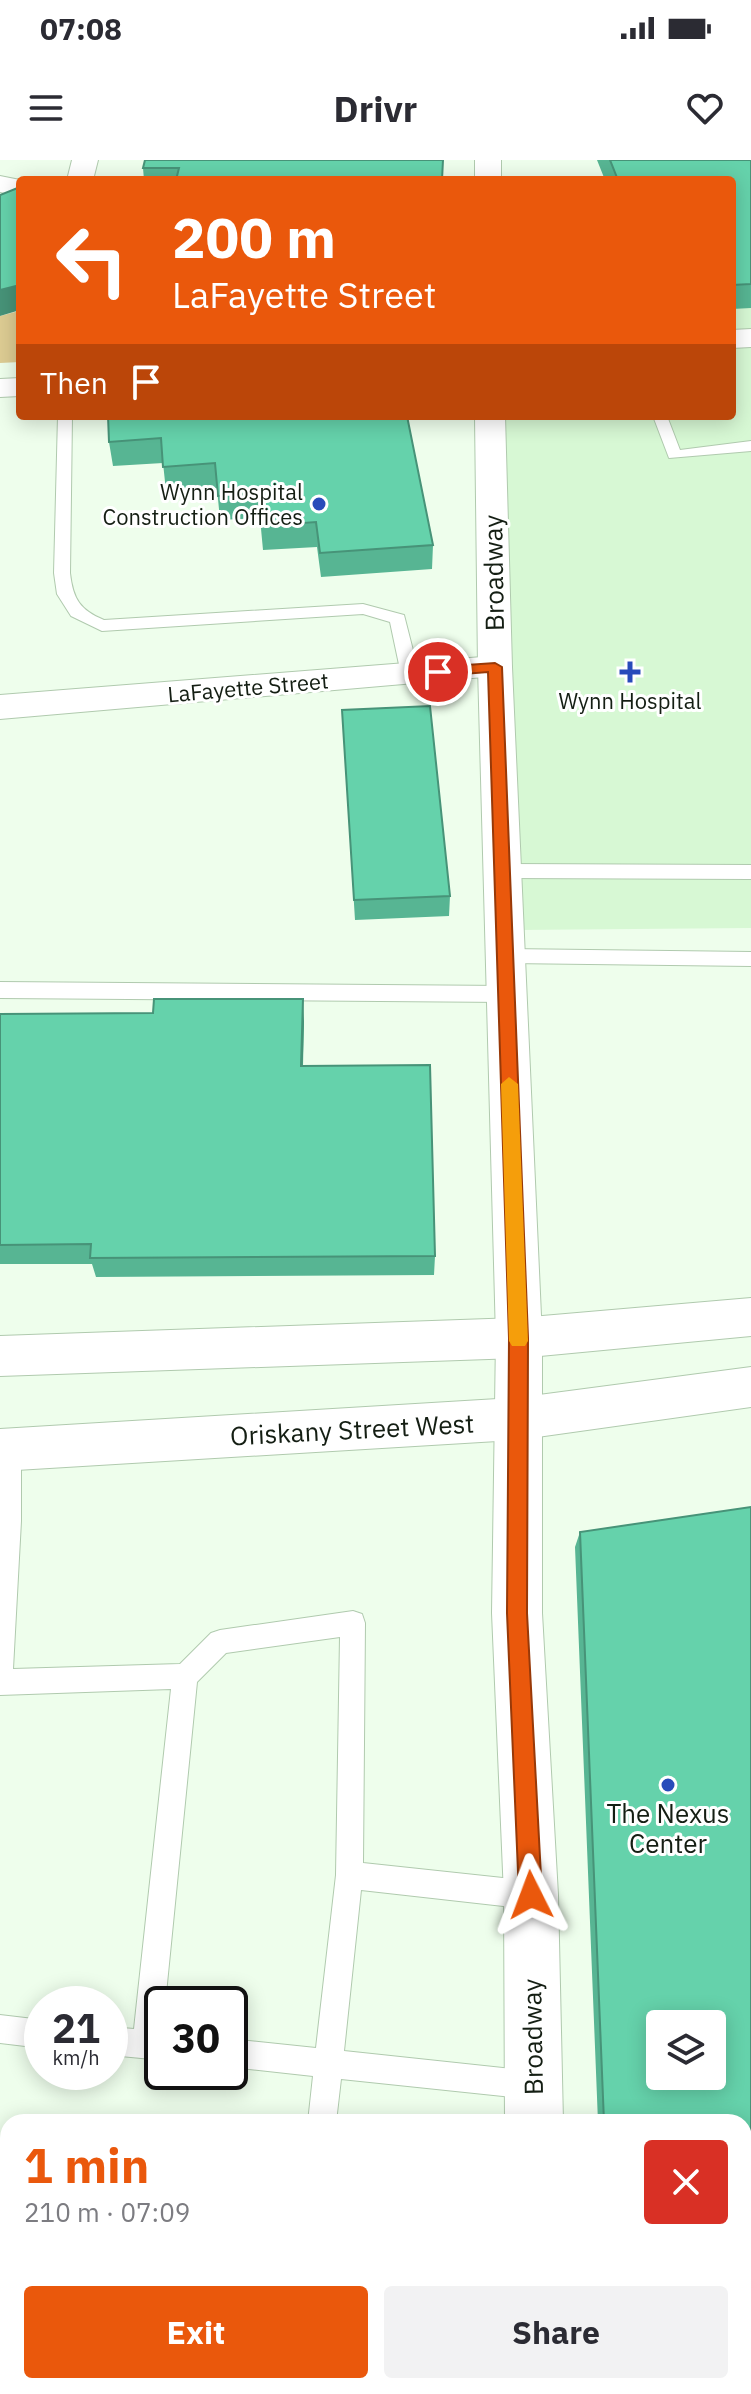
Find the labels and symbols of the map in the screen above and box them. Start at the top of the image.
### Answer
place label: Wynn Hospital Construction Offices [102,477,303,531]
marker: Wynn Hospital Construction Offices [310,495,328,513]
street label: Broadway [475,515,511,631]
pin [404,638,472,706]
marker: Wynn Hospital [619,661,641,683]
street label: LaFayette Street [166,666,330,708]
place label: Wynn Hospital [558,686,702,715]
street label: Oriskany Street West [229,1406,475,1452]
marker: The Nexus Center [659,1776,677,1794]
place label: The Nexus Center [606,1796,730,1860]
position arrow [489,1853,573,1937]
street label: Broadway [514,1979,550,2095]
speed limit sign: 30 [144,1986,248,2090]

